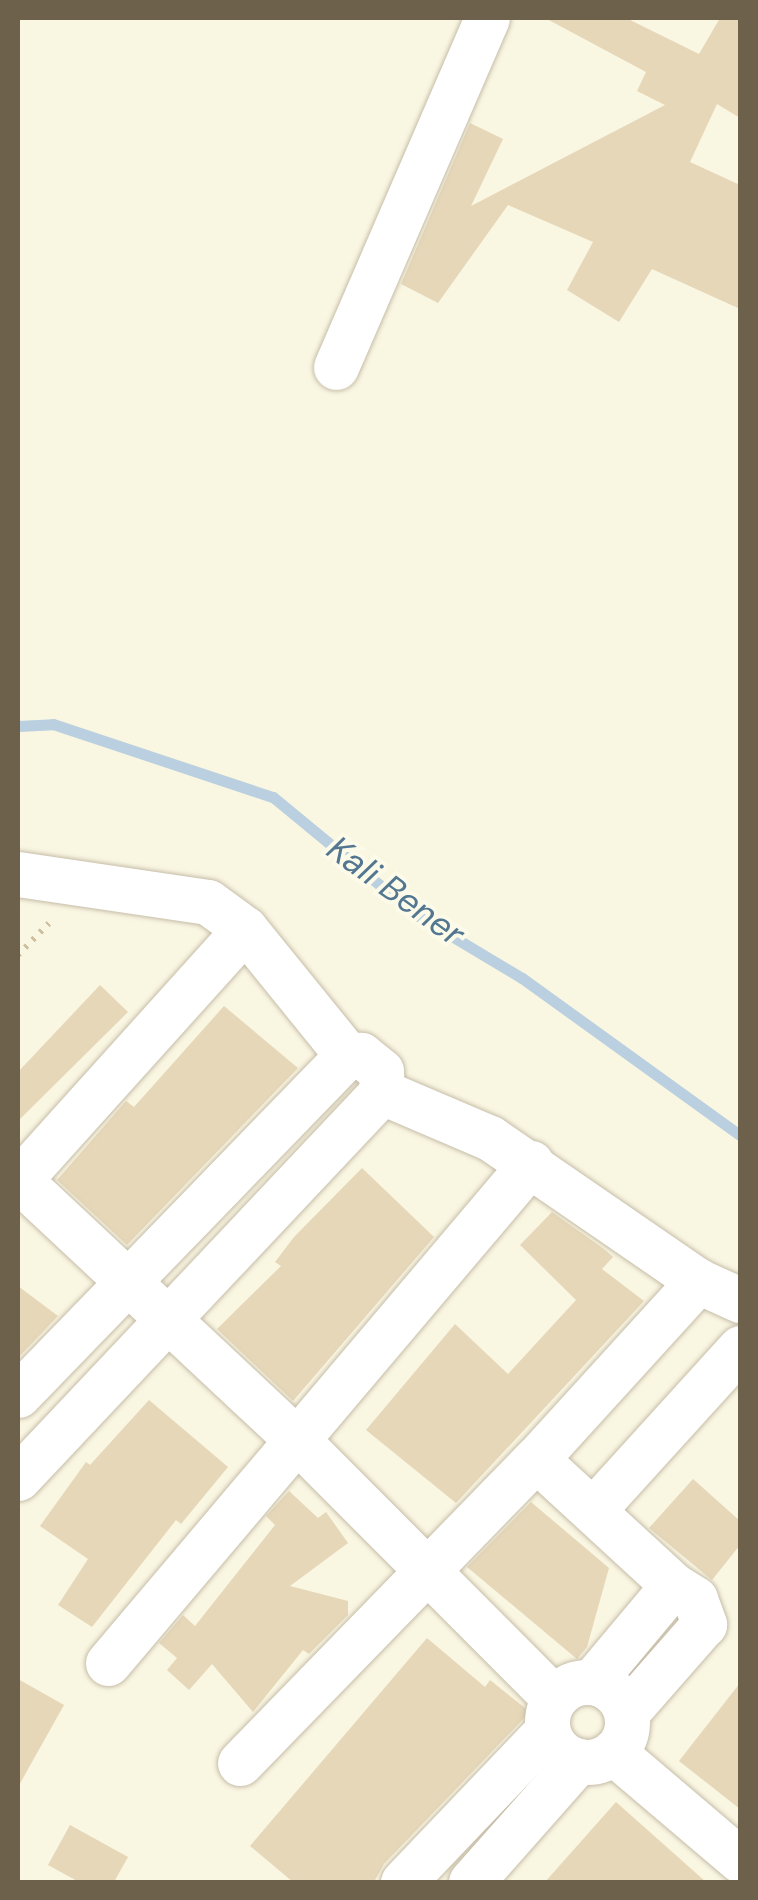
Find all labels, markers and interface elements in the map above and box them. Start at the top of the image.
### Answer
water label: Kali Bener [319,827,473,955]

